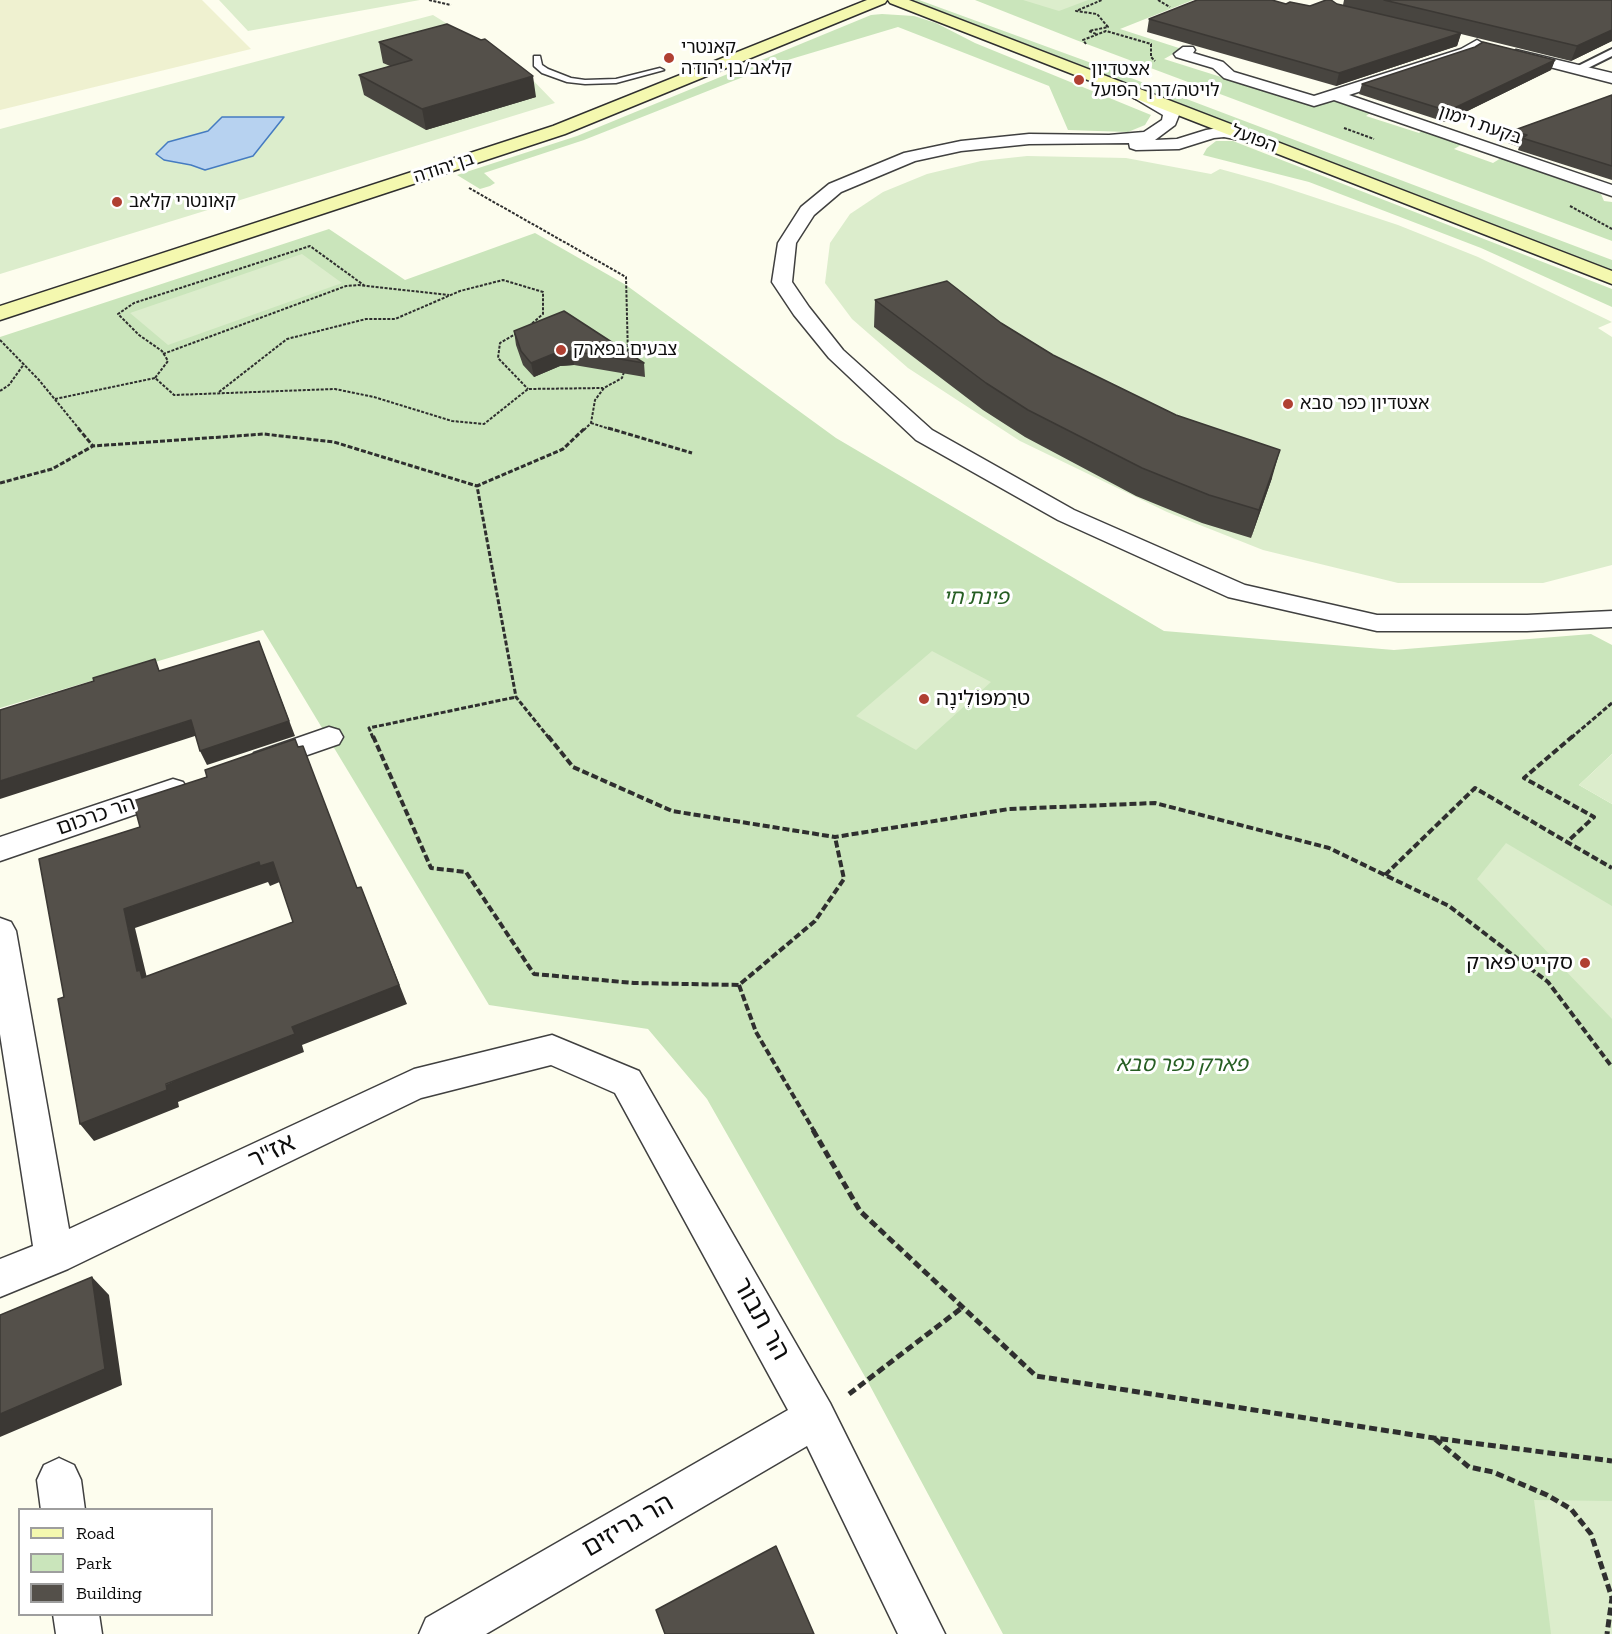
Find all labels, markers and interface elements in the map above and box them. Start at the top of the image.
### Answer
place label: קאנטרי קלאב/בן יהודה [681,37,792,80]
marker: קאנטרי קלאב/בן יהודה [662,51,676,65]
place label: אצטדיון לויטה/דרך הפועל [1091,59,1220,101]
marker: אצטדיון לויטה/דרך הפועל [1072,73,1086,87]
street label: בקעת רימון [1436,101,1524,149]
street label: הפועל [1228,120,1280,158]
street label: בן יהודה [411,148,477,188]
place label: קאונטרי קלאב [129,191,236,213]
marker: קאונטרי קלאב [110,195,124,209]
place label: צבעים בפארק [573,339,677,361]
marker: צבעים בפארק [554,343,568,357]
place label: אצטדיון כפר סבא [1300,393,1429,415]
marker: אצטדיון כפר סבא [1281,397,1295,411]
park label: פינת חי [943,585,1009,611]
place label: טרַמפּוֹלִינָה [936,686,1030,712]
marker: טרַמפּוֹלִינָה [917,692,931,706]
street label: הר כרכום [53,791,139,841]
place label: סקייט פארק [1466,950,1573,976]
marker: סקייט פארק [1578,956,1592,970]
park label: פארק כפר סבא [1116,1052,1248,1078]
street label: אז"ר [243,1127,301,1177]
street label: הר תבור [726,1272,796,1366]
street label: הר גריזים [577,1487,679,1565]
legend [18,1508,213,1616]
text: Road [76,1522,115,1544]
text: Park [76,1552,112,1574]
text: Building [76,1582,142,1604]

